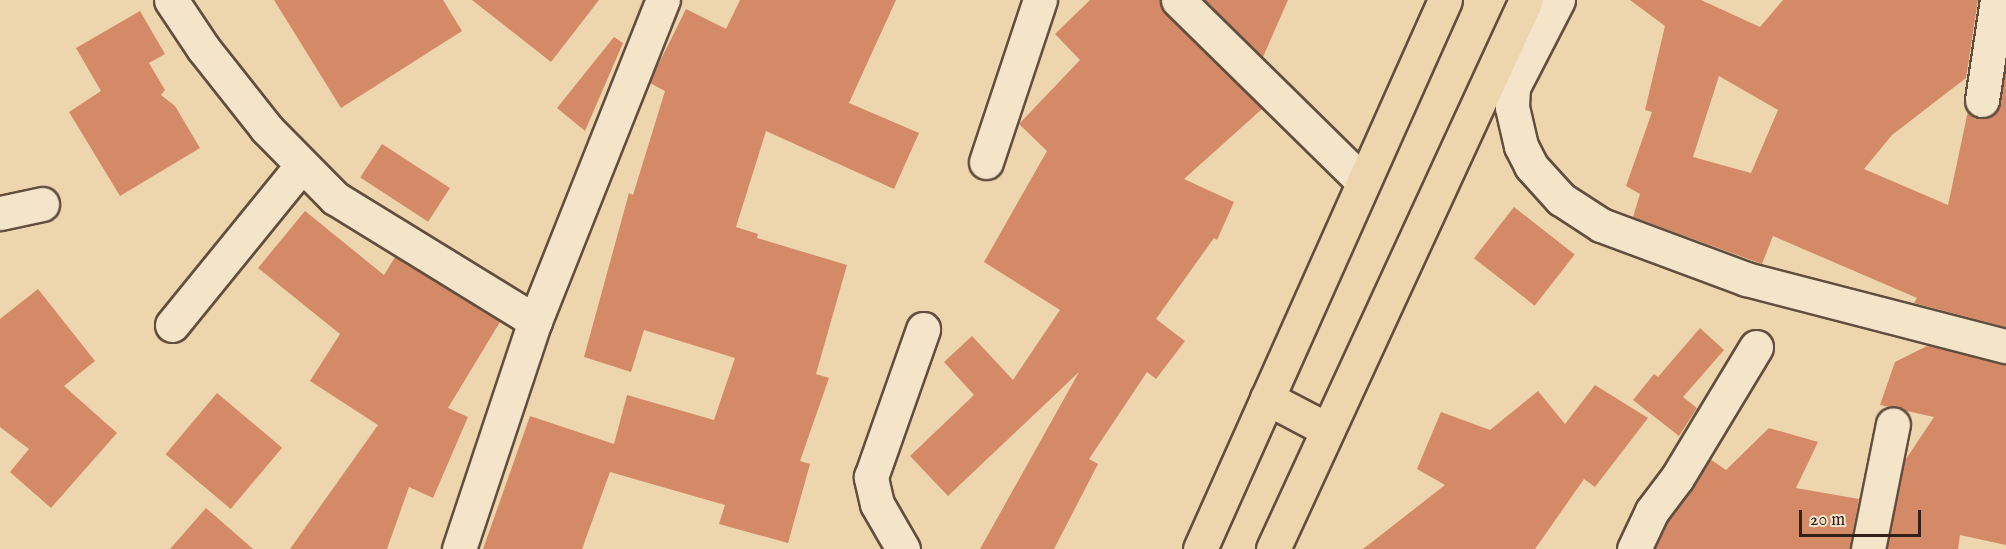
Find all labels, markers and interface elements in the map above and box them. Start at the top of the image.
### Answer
scale bar [1802,498,1924,536]
text: 20 m [1810,509,1845,532]

